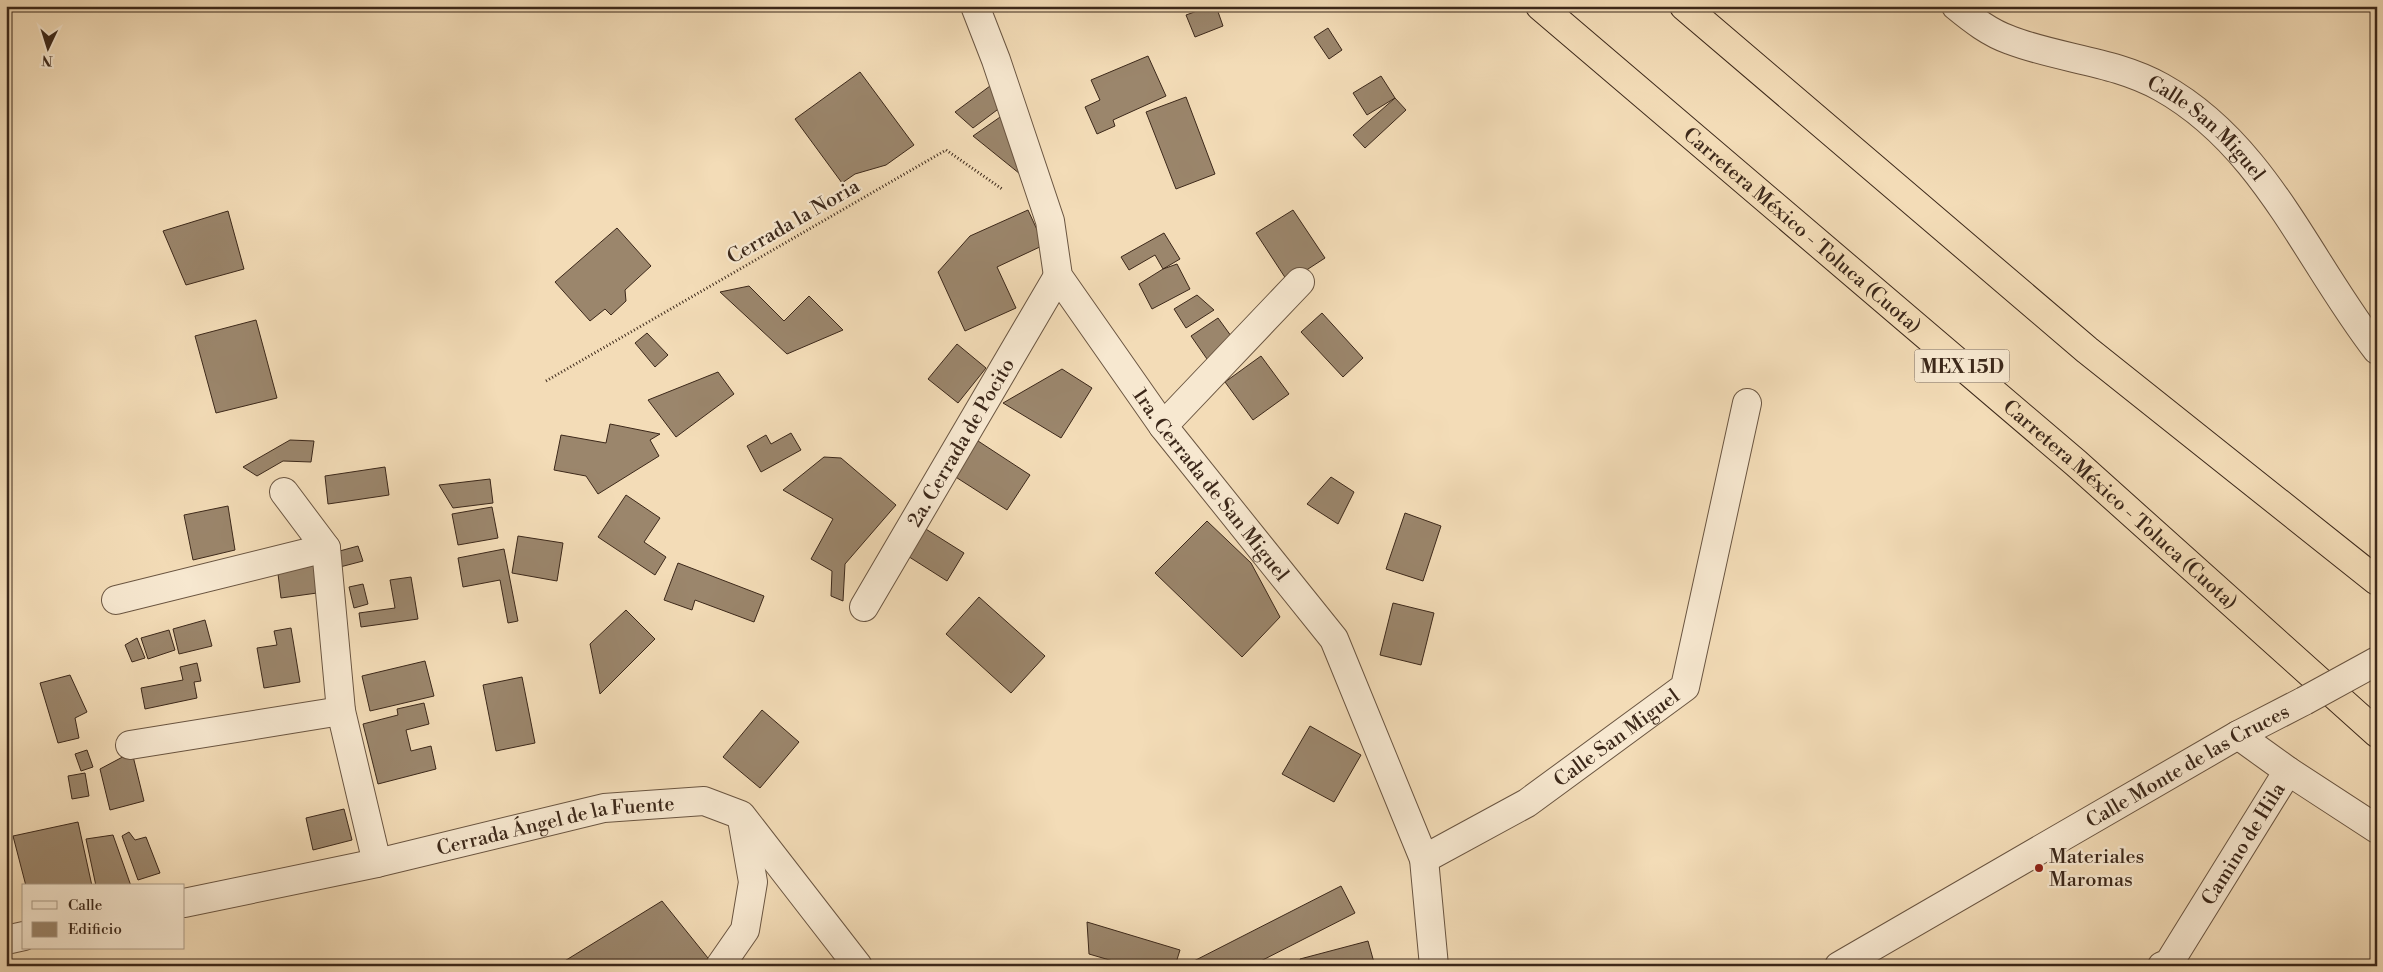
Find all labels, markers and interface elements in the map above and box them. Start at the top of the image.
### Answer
north arrow [22,22,72,72]
text: N [41,51,53,69]
street label: Calle San Miguel [2143,71,2270,186]
street label: Carretera México - Toluca (Cuota) [1678,123,1926,339]
street label: Cerrada la Noria [723,174,865,270]
road number: MEX 15D [1914,350,2010,382]
street label: 2a. Cerrada de Pocito [903,354,1021,532]
street label: 1ra. Cerrada de San Miguel [1126,384,1294,587]
street label: Carretera México - Toluca (Cuota) [1997,395,2242,616]
street label: Calle San Miguel [1549,684,1685,793]
street label: Calle Monte de las Cruces [2082,700,2294,834]
street label: Camino de Hila [2197,778,2292,910]
street label: Cerrada Ángel de la Fuente [434,792,675,862]
place label: Materiales Maromas [2049,845,2144,893]
marker: Materiales Maromas [2033,862,2045,874]
legend [22,884,185,950]
text: Calle [68,896,102,915]
text: Edificio [68,920,122,939]

